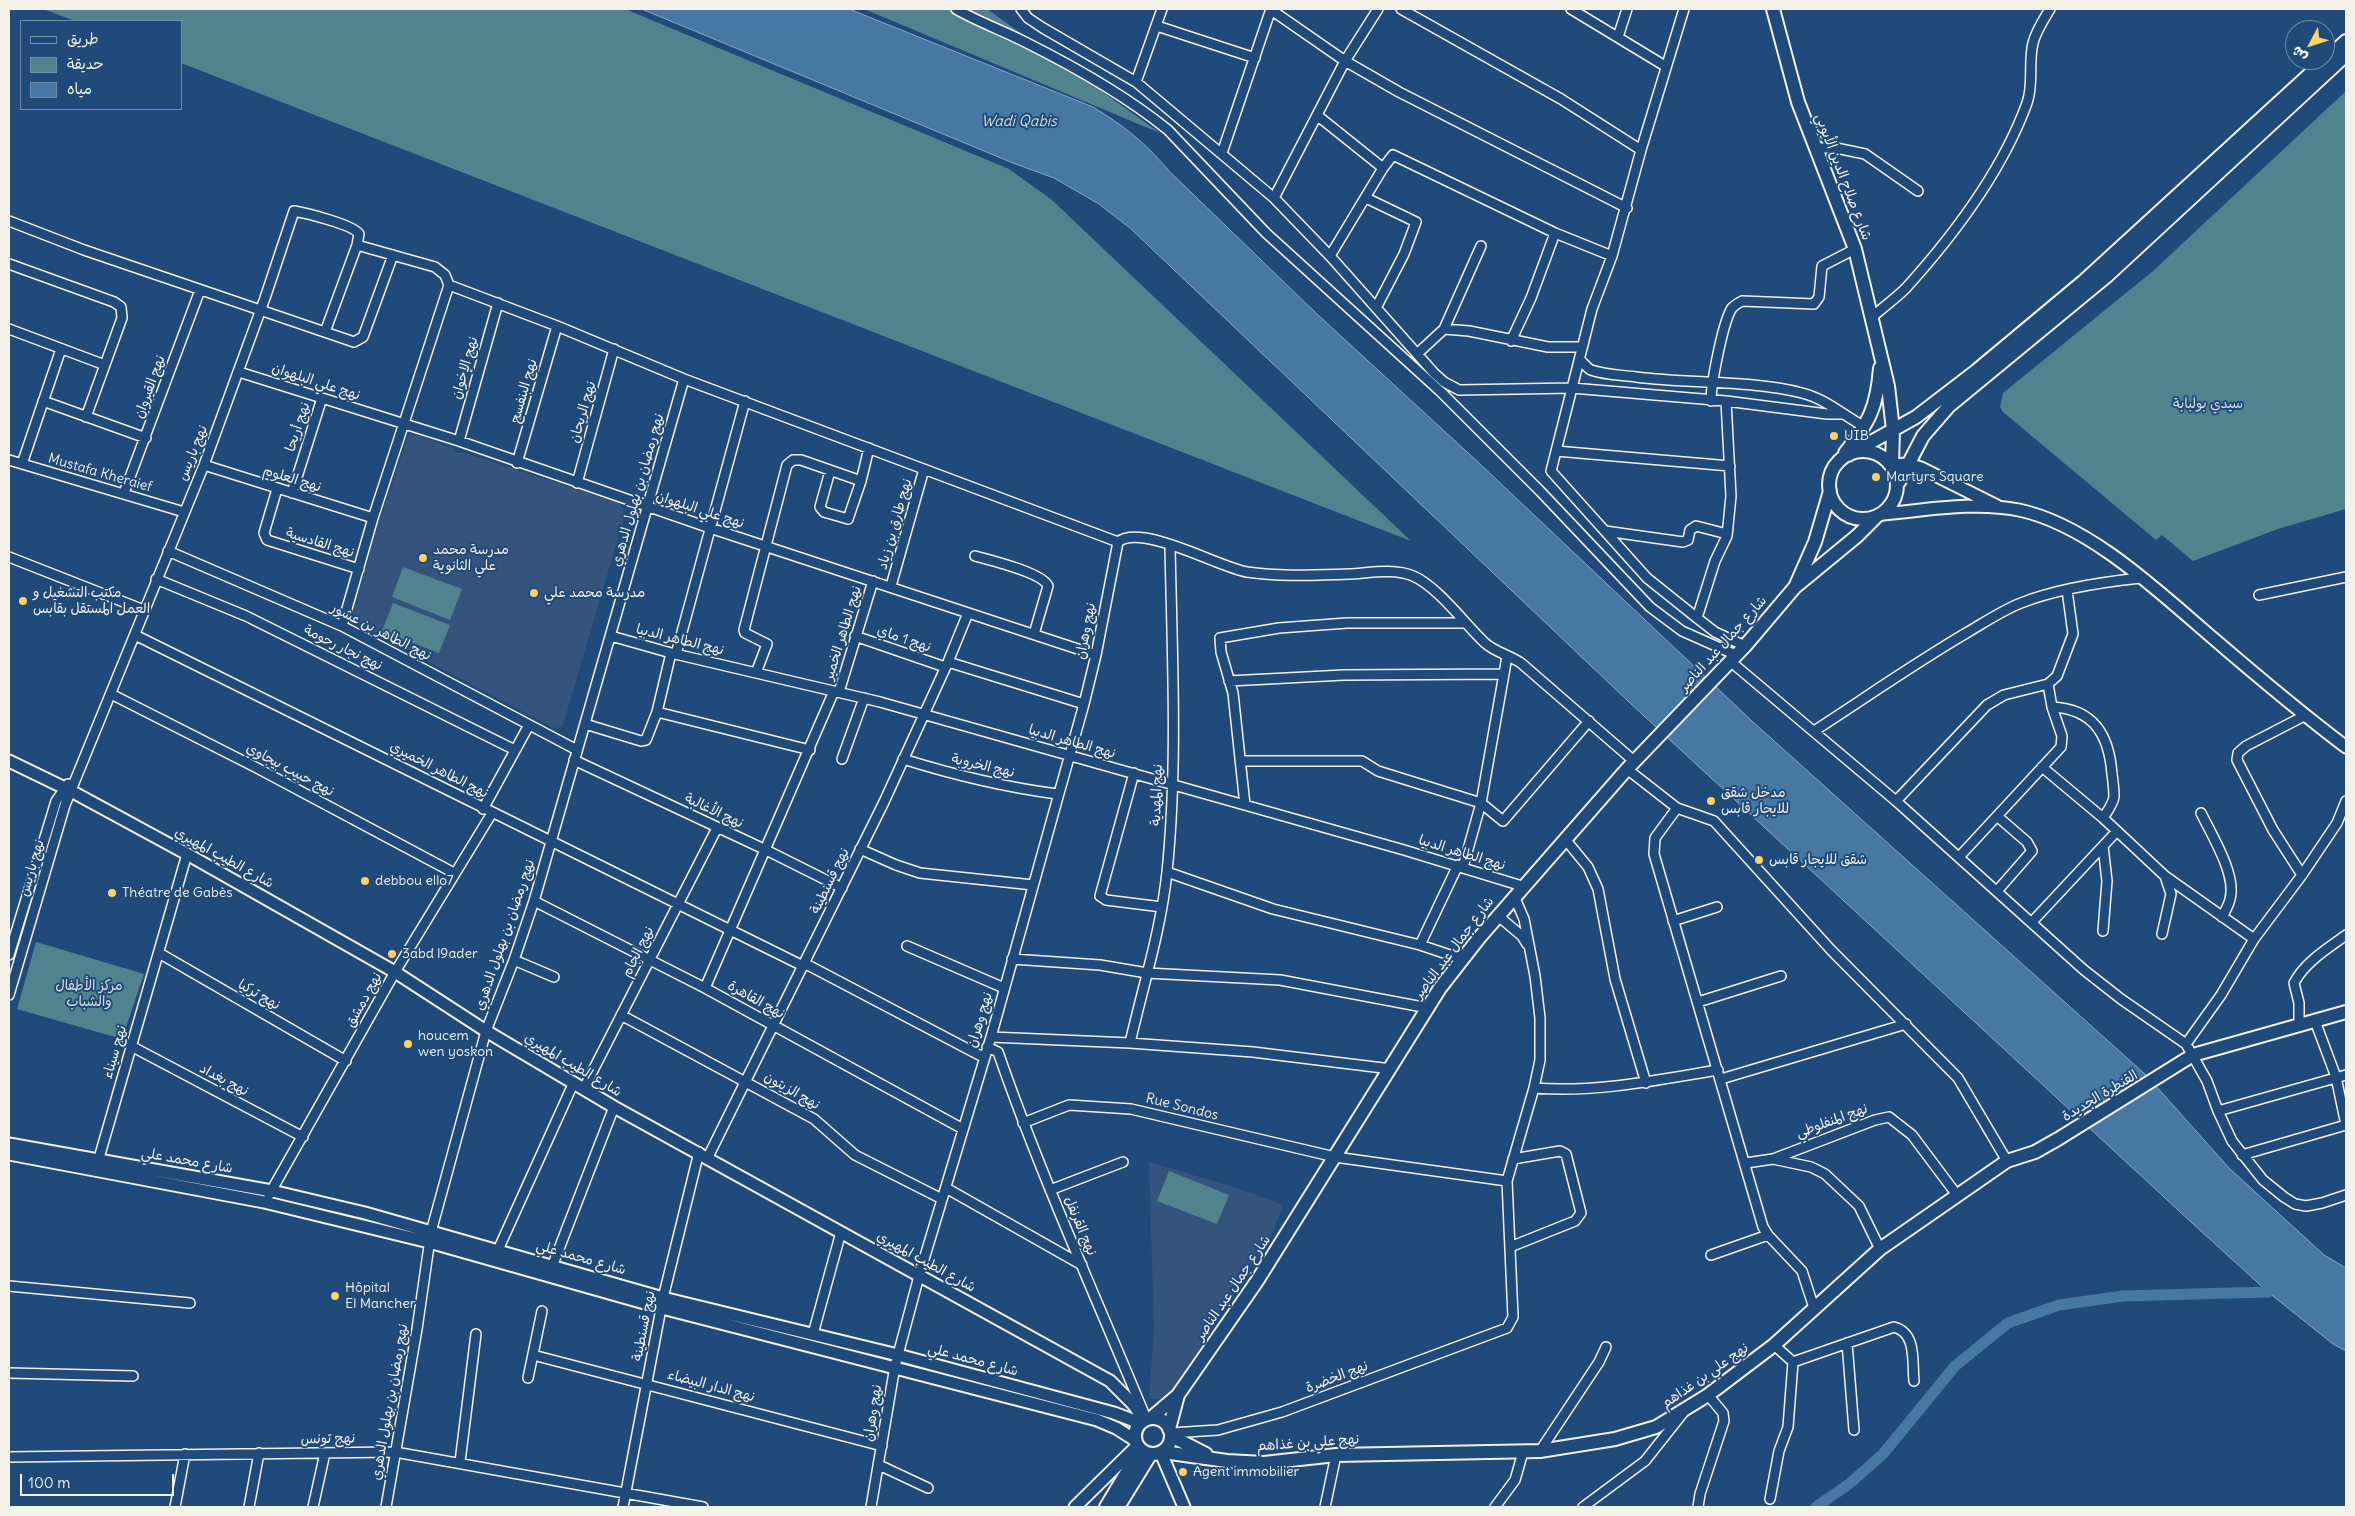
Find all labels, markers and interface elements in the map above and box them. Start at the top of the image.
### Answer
legend [20,20,182,110]
north arrow [2285,20,2335,70]
text: طريق [67,29,99,48]
text: ش [2287,42,2311,66]
text: حديقة [67,54,104,73]
text: مياه [67,79,92,98]
street label: شارع صلاح الدين الأيوبي [1811,111,1875,243]
water label: Wadi Qabis [981,113,1057,131]
street label: نهج الإخوان [448,335,482,401]
street label: نهج القيروان [131,353,169,421]
street label: نهج البنفسج [507,357,541,425]
street label: نهج علي البلهوان [270,360,362,404]
street label: نهج الريحان [566,379,600,445]
park label: سيدي بولبابة [2173,396,2243,412]
street label: نهج أريحا [282,400,314,454]
street label: نهج رمضان بن بهلول الدهري [608,412,668,568]
street label: نهج باريس [174,423,212,483]
place label: UIB [1844,428,1869,444]
marker: UIB [1828,430,1840,442]
street label: Mustafa Kheraief [46,450,154,496]
street label: نهج العلوم [261,462,323,496]
place label: Martyrs Square [1886,469,1984,485]
marker: Martyrs Square [1870,471,1882,483]
street label: نهج طارق بن زياد [874,477,916,571]
street label: نهج علي البلهوان [654,488,746,532]
street label: نهج القادسية [284,525,356,561]
place label: مدرسة محمد علي الثانوية [433,542,509,574]
marker: مدرسة محمد علي الثانوية [417,552,429,564]
street label: نهج الطاهر الخمير [821,584,865,682]
place label: مكتب التشغيل و العمل المستقل بقابس [33,585,150,618]
place label: مدرسة محمد علي [544,585,645,601]
marker: مدرسة محمد علي [528,587,540,599]
street label: شارع جمال عبد الناصر [1675,593,1771,695]
marker: مكتب التشغيل و العمل المستقل بقابس [17,595,29,607]
street label: نهج الطاهر بن عشور [328,599,434,665]
street label: نهج وهران [1072,601,1100,661]
street label: نهج الطاهر الدبيا [634,621,726,659]
street label: نهج نجار رحومة [301,622,385,674]
street label: نهج 1 ماي [875,622,933,656]
street label: نهج الطاهر الدبيا [1026,722,1118,762]
street label: نهج الطاهر الخميري [387,738,491,802]
street label: نهج حبيب بيجاوي [243,740,337,800]
street label: نهج الخروبة [950,751,1016,781]
street label: نهج المهدية [1148,764,1166,826]
place label: مدخل شقق للايجار قابس [1721,785,1789,818]
street label: نهج الأغالبة [682,790,746,832]
marker: مدخل شقق للايجار قابس [1705,795,1717,807]
street label: شارع الطيب المهيري [172,824,276,892]
street label: نهج الطاهر الدبيا [1416,832,1508,874]
street label: نهج باريس [16,838,48,898]
street label: نهج قسنطينة [807,845,853,917]
place label: شقق للايجار قابس [1769,852,1867,868]
marker: شقق للايجار قابس [1753,854,1765,866]
street label: نهج رمضان بن بهلول الدهري [471,857,539,1013]
place label: debbou ello7 [375,873,454,889]
marker: debbou ello7 [359,875,371,887]
place label: Théatre de Gabès [122,885,233,901]
marker: Théatre de Gabès [106,887,118,899]
street label: شارع جمال عبد الناصر [1410,894,1498,1002]
street label: نهج الجام [618,924,658,980]
place label: 3abd l9ader [402,946,478,962]
marker: 3abd l9ader [386,948,398,960]
street label: نهج دمشق [342,970,386,1030]
street label: نهج تركيا [235,976,283,1014]
street label: نهج القاهرة [725,977,787,1023]
park label: مركز الأطفال والشباب [55,978,123,1010]
street label: نهج وهران [964,990,996,1050]
street label: نهج سيناء [99,1023,131,1081]
place label: houcem wen yoskon [418,1028,493,1060]
street label: شارع الطيب المهيري [521,1029,625,1101]
marker: houcem wen yoskon [402,1038,414,1050]
street label: نهج بغداد [197,1060,251,1100]
street label: القنطرة الجديدة [2059,1067,2141,1125]
street label: نهج الزيتون [761,1068,823,1114]
street label: Rue Sondos [1144,1090,1220,1124]
street label: نهج المنفلوطي [1794,1100,1870,1142]
street label: شارع محمد علي [140,1145,234,1177]
street label: نهج القرنفل [1060,1194,1100,1258]
street label: شارع الطيب المهيري [874,1228,978,1296]
street label: شارع جمال عبد الناصر [1192,1232,1274,1344]
street label: شارع محمد علي [534,1237,628,1279]
place label: Hôpital El Mancher [345,1280,416,1312]
street label: نهج قسنطينة [629,1289,659,1363]
marker: Hôpital El Mancher [329,1290,341,1302]
street label: نهج رمضان بن بهلول الدهري [368,1323,412,1481]
street label: شارع محمد علي [926,1340,1020,1380]
street label: نهج علي بن غذاهم [1658,1340,1752,1412]
street label: نهج الخضرة [1303,1357,1371,1397]
street label: نهج الدار البيضاء [665,1366,757,1406]
street label: نهج وهران [860,1383,886,1443]
street label: نهج تونس [300,1430,356,1448]
street label: نهج علي بن غذاهم [1256,1431,1360,1455]
scale bar [22,1464,176,1496]
place label: Agent immobilier [1193,1464,1299,1480]
marker: Agent immobilier [1177,1466,1189,1478]
text: 100 m [28,1473,70,1492]

